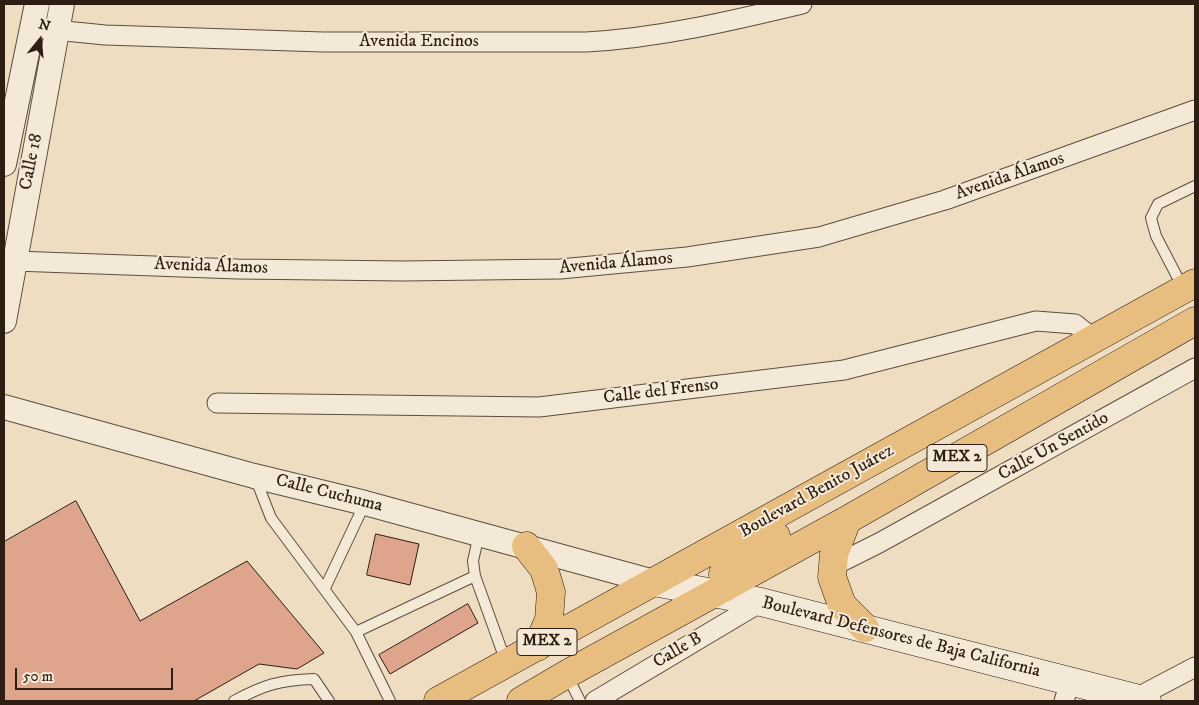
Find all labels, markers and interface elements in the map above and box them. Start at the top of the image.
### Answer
north arrow [15,15,65,65]
text: N [36,15,53,36]
street label: Avenida Encinos [359,31,479,53]
street label: Calle 18 [16,132,48,192]
street label: Avenida Álamos [953,148,1067,206]
street label: Avenida Álamos [558,248,674,280]
street label: Avenida Álamos [154,254,268,280]
street label: Calle del Frenso [602,374,720,410]
street label: Calle Un Sentido [995,408,1113,486]
street label: Boulevard Benito Juárez [736,441,898,543]
road number: MEX 2 [927,444,987,472]
street label: Calle Cuchuma [273,470,385,518]
street label: Boulevard Defensores de Baja California [759,593,1043,683]
road number: MEX 2 [517,628,577,656]
street label: Calle B [650,628,706,674]
scale bar [18,658,175,690]
text: 50 m [23,667,53,686]

